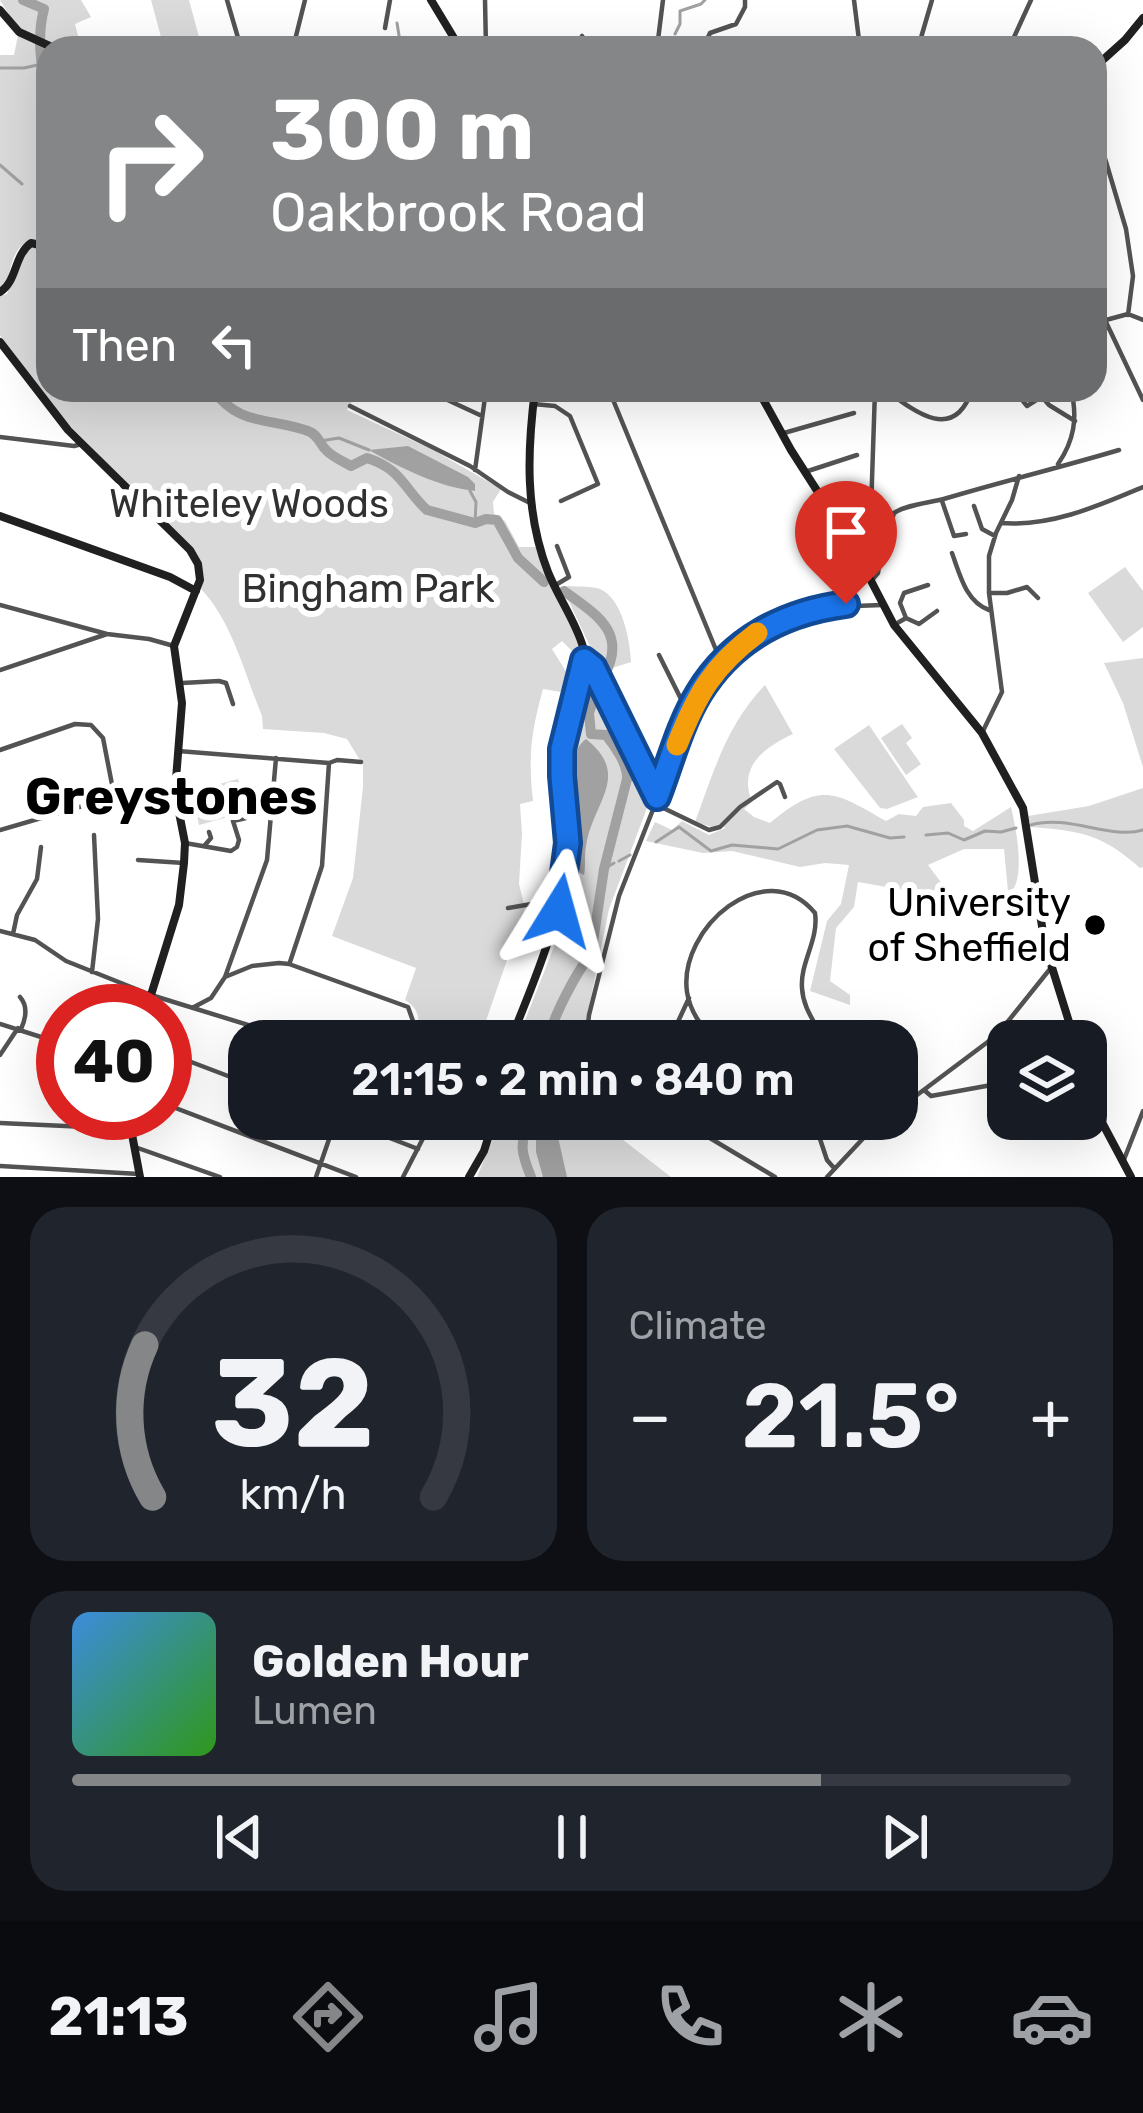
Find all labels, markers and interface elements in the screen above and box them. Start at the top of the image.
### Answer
text: 300 m [270,80,534,180]
icon: right [72,84,228,240]
text: Oakbrook Road [270,181,647,245]
icon: left [201,312,267,378]
text: Then [72,319,177,372]
park label: Whiteley Woods [109,481,389,527]
pin [795,481,897,604]
icon: arrive [813,499,879,565]
park label: Bingham Park [241,566,495,612]
district label: Greystones [25,766,317,827]
position arrow [496,848,622,974]
place label: University of Sheffield [868,880,1071,971]
marker: University of Sheffield [1082,912,1108,938]
speed limit sign: 40 [36,984,192,1140]
map controls [987,1020,1107,1140]
button: layers [987,1020,1107,1140]
text: 21:15 · 2 min · 840 m [351,1053,795,1106]
text: Climate [629,1303,767,1349]
text: 32 [212,1329,375,1477]
text: 21.5° [741,1363,960,1470]
text: − [629,1377,671,1456]
text: + [1030,1377,1071,1456]
text: km/h [240,1469,347,1520]
text: Golden Hour [252,1635,529,1688]
text: Lumen [252,1688,377,1734]
icon: previous [206,1804,272,1870]
icon: pause [539,1804,605,1870]
icon: next [872,1804,938,1870]
icon: directions [286,1975,370,2059]
icon: music [467,1975,551,2059]
icon: phone [648,1975,732,2059]
icon: climate [829,1975,913,2059]
icon: car [1010,1975,1094,2059]
text: 21:13 [49,1985,189,2049]

